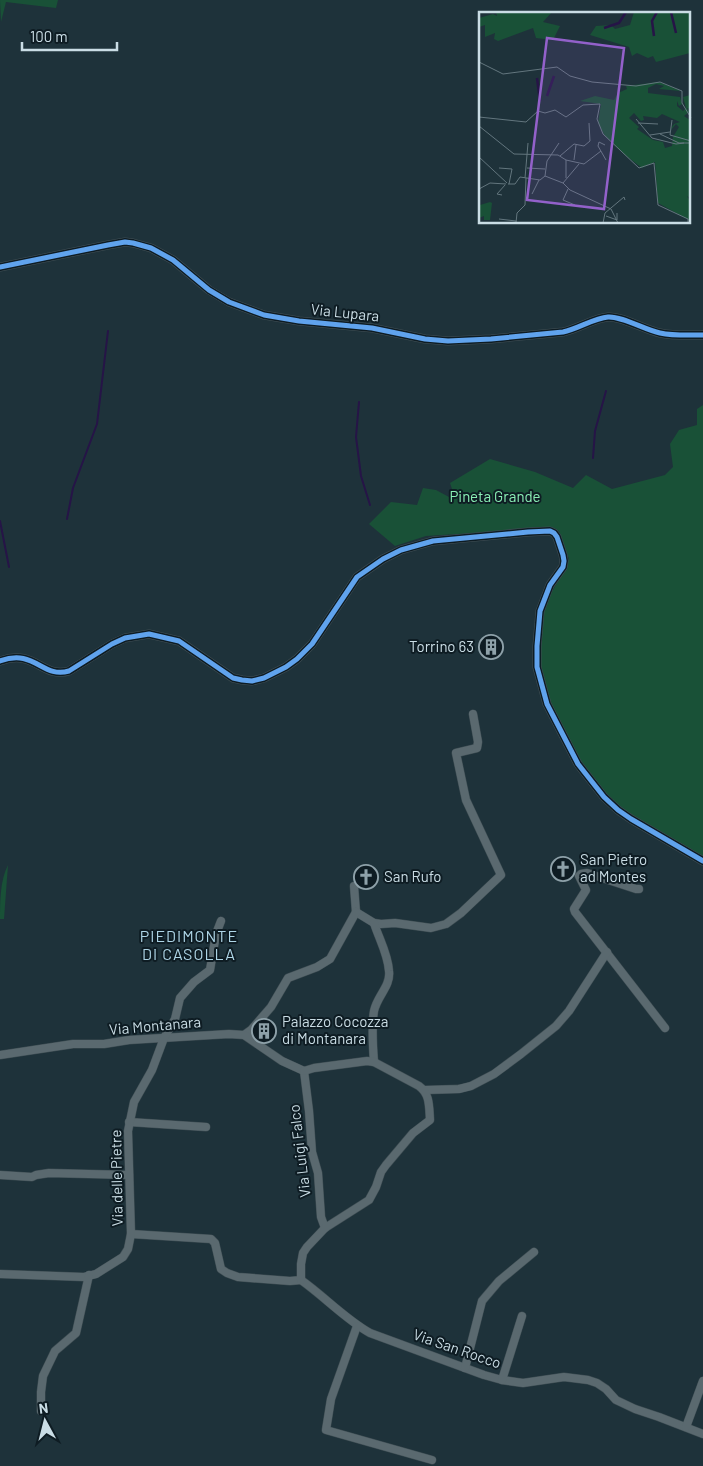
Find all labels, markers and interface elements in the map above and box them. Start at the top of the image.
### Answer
inset map [479,12,690,224]
scale bar [22,20,118,52]
text: 100 m [30,27,68,45]
street label: Via Lupara [310,299,380,325]
park label: Pineta Grande [449,487,541,505]
building icon: Torrino 63 [478,634,504,660]
place label: Torrino 63 [409,637,474,655]
place label: San Pietro ad Montes [580,850,647,885]
church icon: San Pietro ad Montes [550,856,576,882]
church icon: San Rufo [353,864,379,890]
place label: San Rufo [384,867,442,885]
district label: PIEDIMONTE DI CASOLLA [140,926,238,963]
street label: Via Montanara [108,1012,202,1038]
place label: Palazzo Cocozza di Montanara [282,1012,388,1047]
building icon: Palazzo Cocozza di Montanara [251,1018,277,1044]
street label: Via Luigi Falco [284,1104,314,1199]
street label: Via delle Pietre [106,1129,126,1227]
street label: Via San Rocco [411,1325,504,1372]
north arrow [20,1396,70,1446]
text: N [38,1399,49,1417]

